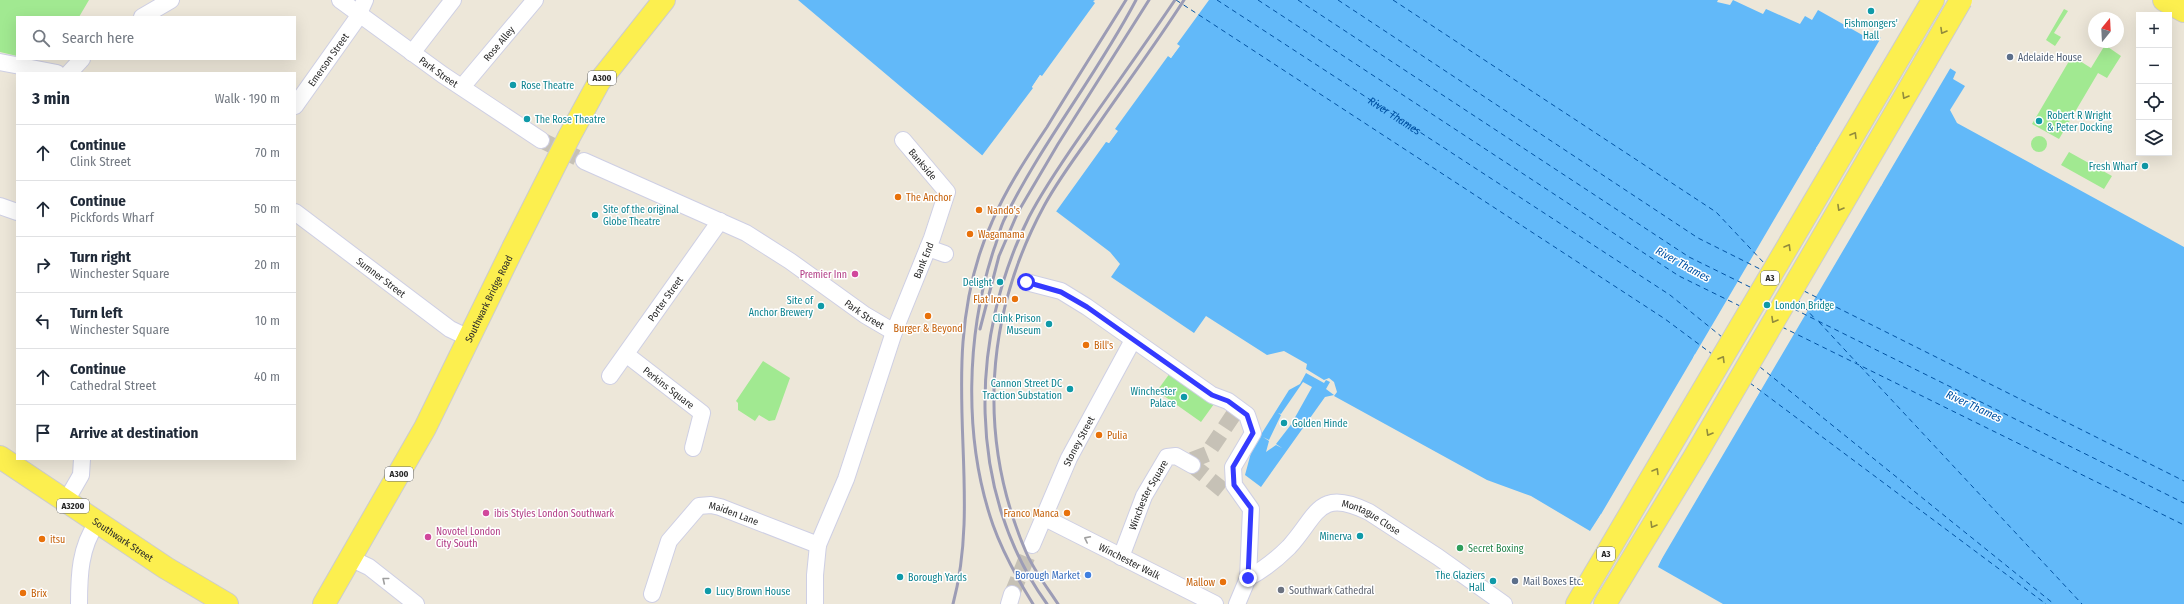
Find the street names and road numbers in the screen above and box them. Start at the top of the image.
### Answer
street label: Rose Alley [481,24,518,64]
street label: Emerson Street [306,31,352,89]
street label: Park Street [416,55,461,91]
road number: A300 [588,71,616,85]
street label: Bankside [906,146,939,183]
street label: Bank End [911,241,937,280]
street label: Southwark Bridge Road [463,254,516,344]
street label: Sumner Street [354,255,408,301]
road number: A3 [1761,271,1779,285]
street label: Porter Street [646,274,686,324]
street label: Park Street [842,297,887,332]
street label: Perkins Square [640,365,696,412]
street label: Stoney Street [1061,414,1098,468]
street label: Winchester Square [1127,458,1171,532]
road number: A300 [385,467,413,481]
street label: Montague Close [1341,498,1402,538]
road number: A3200 [57,499,89,513]
street label: Maiden Lane [708,500,760,528]
street label: Southwark Street [90,516,156,565]
street label: Winchester Walk [1096,541,1162,582]
road number: A3 [1597,547,1615,561]

